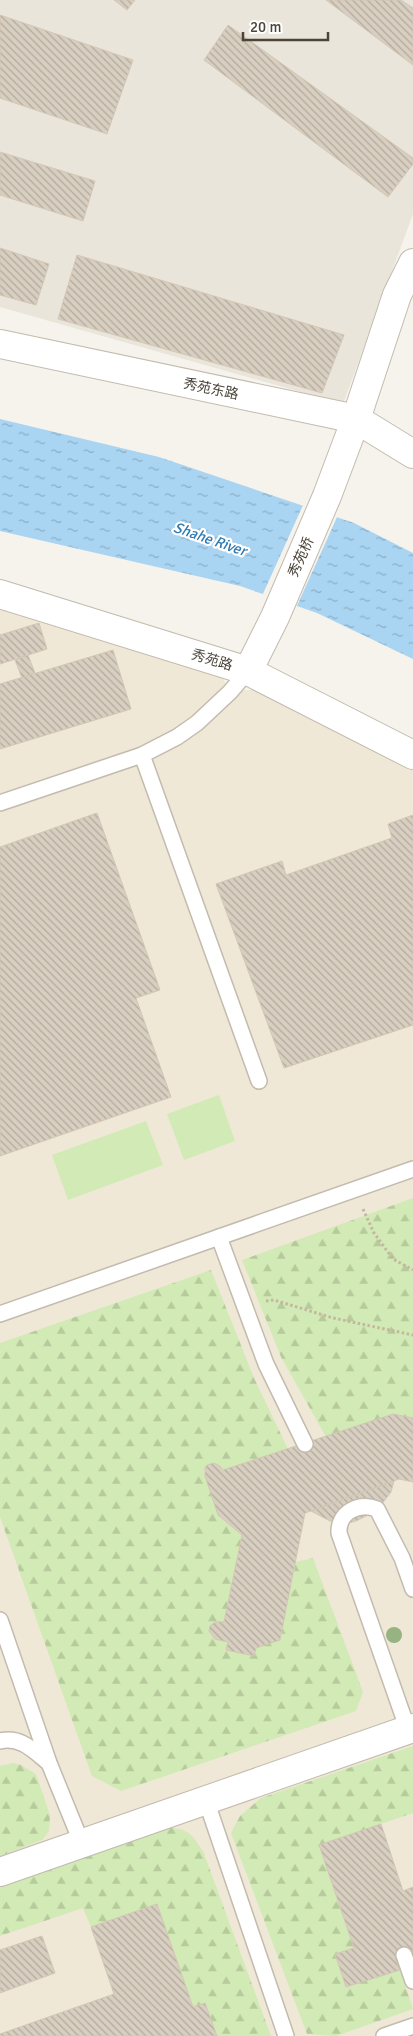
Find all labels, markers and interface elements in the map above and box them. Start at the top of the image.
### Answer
scale bar [243,10,328,42]
text: 20 m [250,18,281,36]
street label: 秀苑东路 [182,375,240,403]
water label: Shahe River [171,518,251,561]
street label: 秀苑桥 [285,534,317,580]
street label: 秀苑路 [189,646,235,674]

